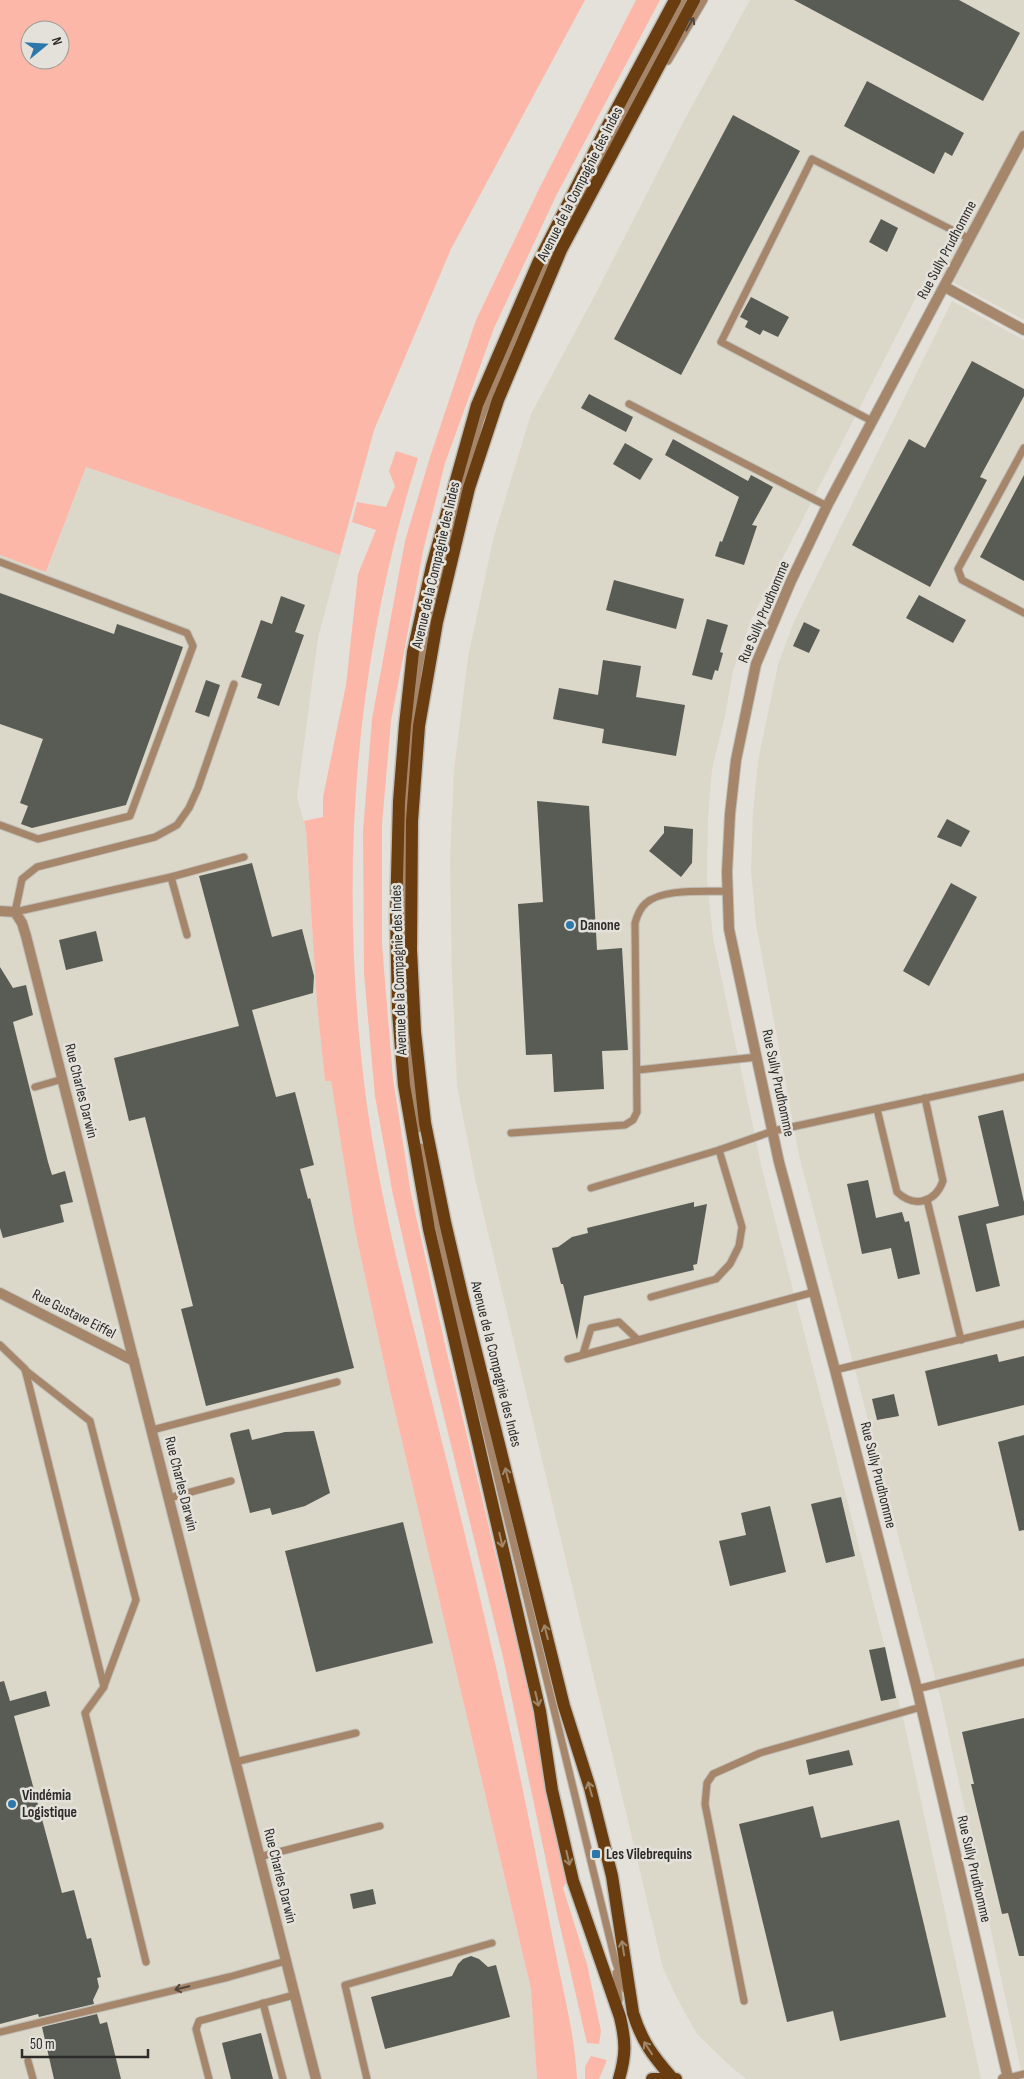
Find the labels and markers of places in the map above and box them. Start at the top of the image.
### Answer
place label: Danone [580,916,620,935]
marker: Danone [564,919,576,931]
place label: Vindémia Logistique [22,1786,77,1822]
marker: Vindémia Logistique [6,1798,18,1810]
place label: Les Vilebrequins [606,1845,692,1864]
marker: Les Vilebrequins [590,1848,602,1860]

